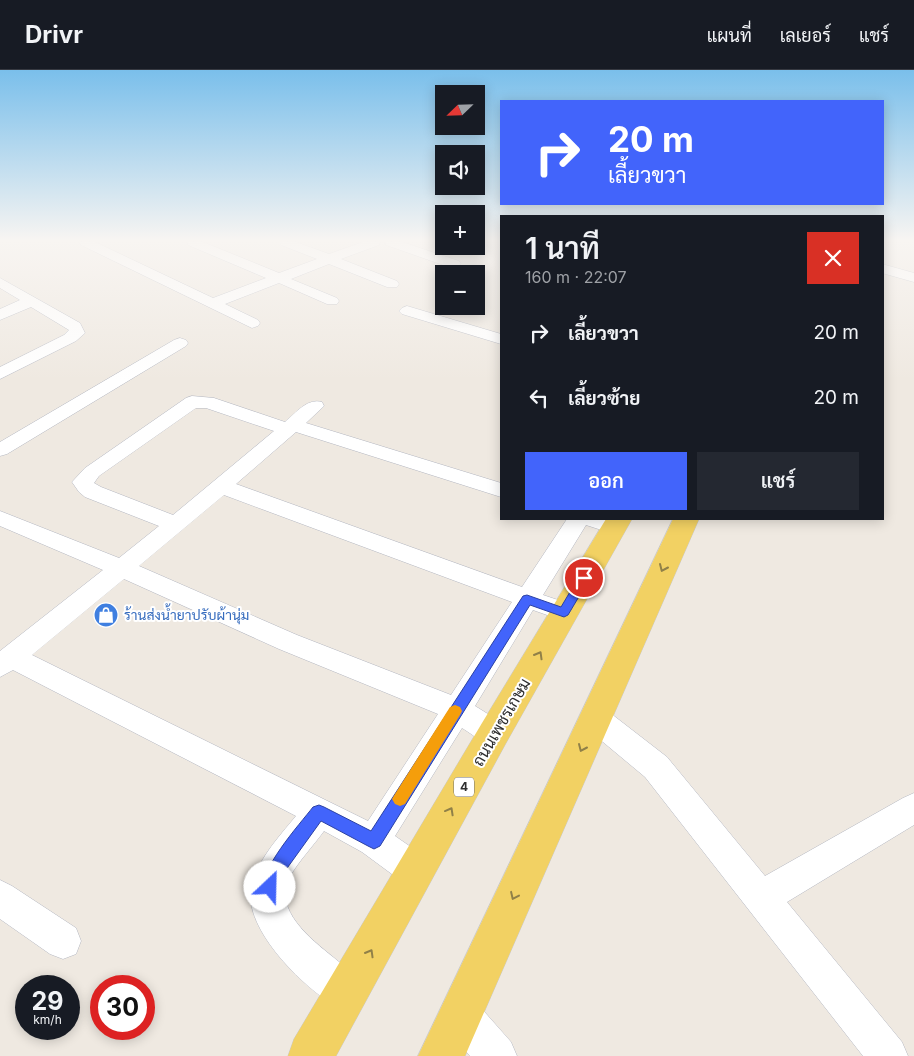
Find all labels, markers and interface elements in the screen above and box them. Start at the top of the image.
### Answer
text: Drivr [25,20,83,49]
text: แผนที่ [707,25,752,46]
text: เลเยอร์ [780,25,831,46]
text: แชร์ [859,25,889,46]
north arrow [435,85,485,135]
map controls [435,85,485,315]
text: 20 m [608,118,694,160]
icon: right [525,120,590,185]
button: sound [435,145,485,195]
text: เลี้ยวขวา [608,162,686,188]
button: + [435,205,485,255]
text: 1 นาที [525,230,600,266]
button: close [807,232,859,284]
button: − [435,265,485,315]
text: 160 m · 22:07 [525,267,627,287]
icon: right [525,319,553,347]
text: 20 m [813,321,859,344]
text: เลี้ยวขวา [568,322,639,345]
icon: left [525,384,553,412]
text: 20 m [813,386,859,409]
text: เลี้ยวซ้าย [568,387,640,410]
button: ออก [525,452,687,510]
button: แชร์ [697,452,859,510]
pin [563,557,605,599]
one-way arrow [659,563,670,572]
icon: arrive [570,564,598,592]
shop icon: ร้านส่งน้ำยาปรับผ้านุ่ม [93,602,119,628]
place label: ร้านส่งน้ำยาปรับผ้านุ่ม [124,603,249,625]
one-way arrow [533,652,543,661]
street label: ถนนเพชรเกษม [468,674,534,770]
one-way arrow [577,743,588,752]
road number: 4 [454,778,474,796]
one-way arrow [443,808,453,817]
position arrow [243,860,295,912]
one-way arrow [510,891,521,900]
one-way arrow [363,949,373,958]
speed limit sign: 30 [90,975,155,1040]
text: 29 [32,986,63,1016]
text: km/h [33,1012,62,1027]

